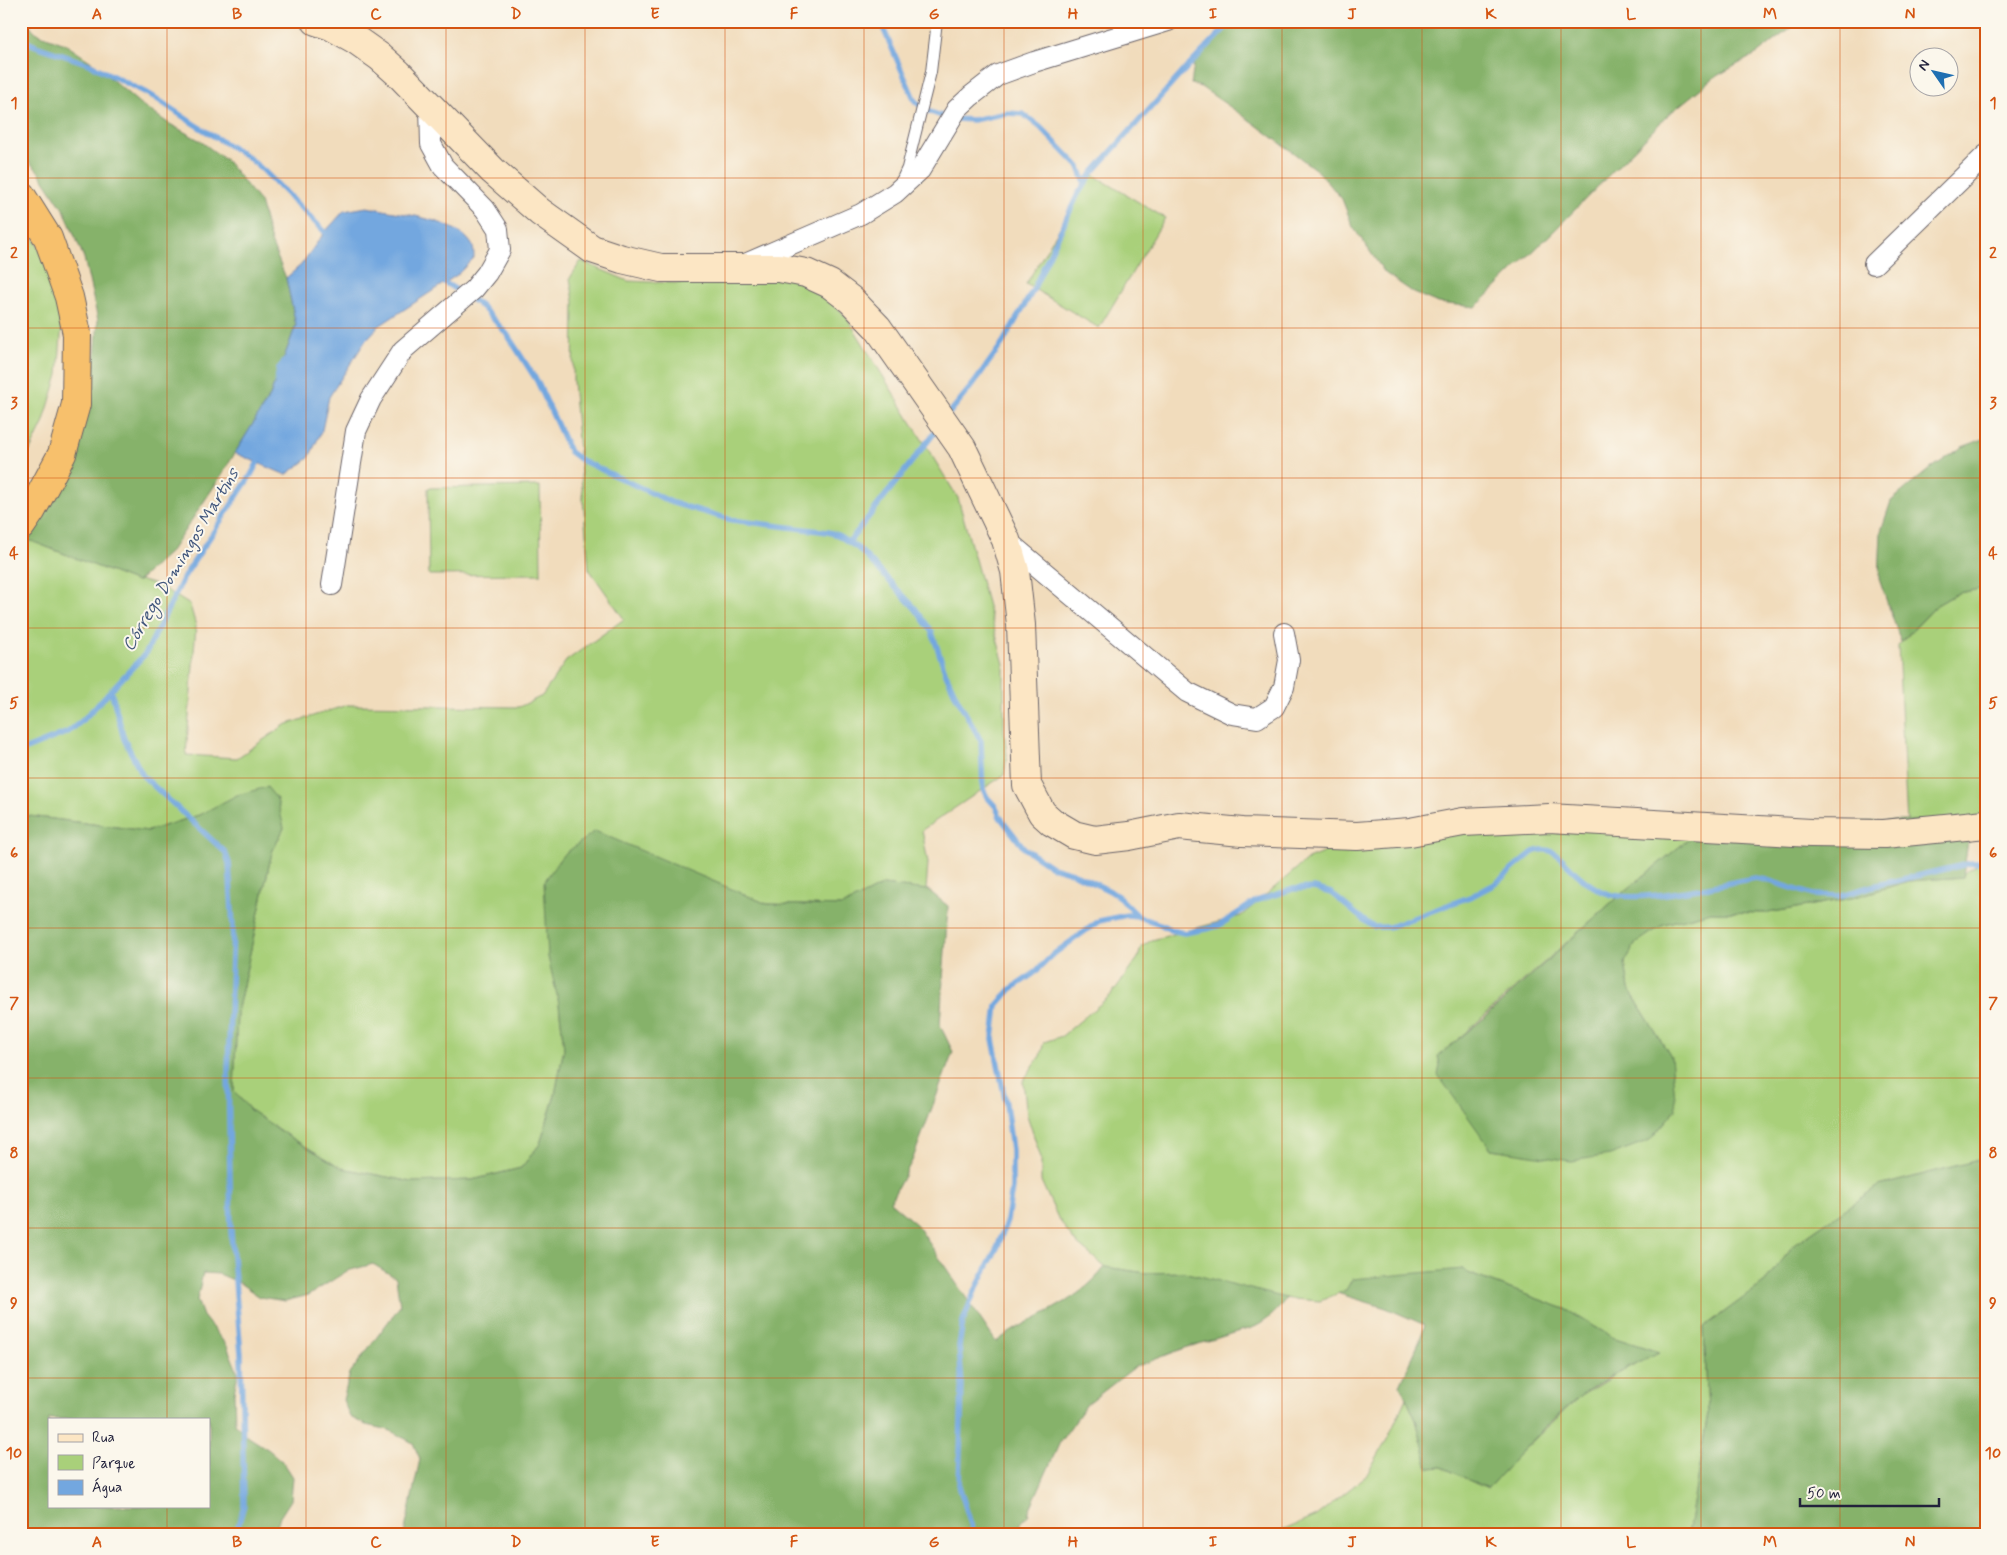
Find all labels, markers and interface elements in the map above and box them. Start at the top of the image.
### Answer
text: A [92,4,102,25]
text: B [232,4,242,25]
text: C [370,4,382,25]
text: D [510,4,522,25]
text: E [650,4,660,25]
text: F [790,4,799,25]
text: G [929,4,940,25]
text: H [1068,4,1079,25]
text: I [1209,4,1218,25]
text: J [1347,4,1357,25]
text: K [1485,4,1497,25]
text: L [1626,4,1637,25]
text: M [1763,4,1777,25]
text: N [1905,4,1915,25]
north arrow [1910,48,1960,98]
text: N [1914,56,1934,74]
text: 1 [10,93,18,114]
text: 1 [1989,93,1997,114]
text: 2 [10,243,18,264]
text: 2 [1989,243,1997,264]
text: 3 [10,393,18,414]
text: 3 [1989,393,1997,414]
water label: Córrego Domingos Martins [117,462,248,657]
text: 4 [9,543,19,564]
text: 4 [1988,543,1998,564]
text: 5 [9,693,19,714]
text: 5 [1988,693,1998,714]
text: 6 [10,843,18,864]
text: 6 [1989,843,1997,864]
text: 7 [9,993,19,1014]
text: 7 [1988,993,1998,1014]
text: 8 [9,1143,19,1164]
text: 8 [1988,1143,1998,1164]
text: 9 [10,1293,18,1314]
text: 9 [1989,1293,1997,1314]
legend [48,1418,210,1508]
text: Rua [92,1428,115,1448]
text: 10 [6,1443,22,1464]
text: 10 [1985,1443,2001,1464]
text: Parque [92,1454,135,1474]
scale bar [1800,1475,1938,1507]
text: Água [92,1477,122,1498]
text: 50 m [1807,1484,1841,1504]
text: A [92,1532,102,1553]
text: B [232,1532,242,1553]
text: C [370,1532,382,1553]
text: D [510,1532,522,1553]
text: E [650,1532,660,1553]
text: F [790,1532,799,1553]
text: G [929,1532,940,1553]
text: H [1068,1532,1079,1553]
text: I [1209,1532,1218,1553]
text: J [1347,1532,1357,1553]
text: K [1485,1532,1497,1553]
text: L [1626,1532,1637,1553]
text: M [1763,1532,1777,1553]
text: N [1905,1532,1915,1553]

